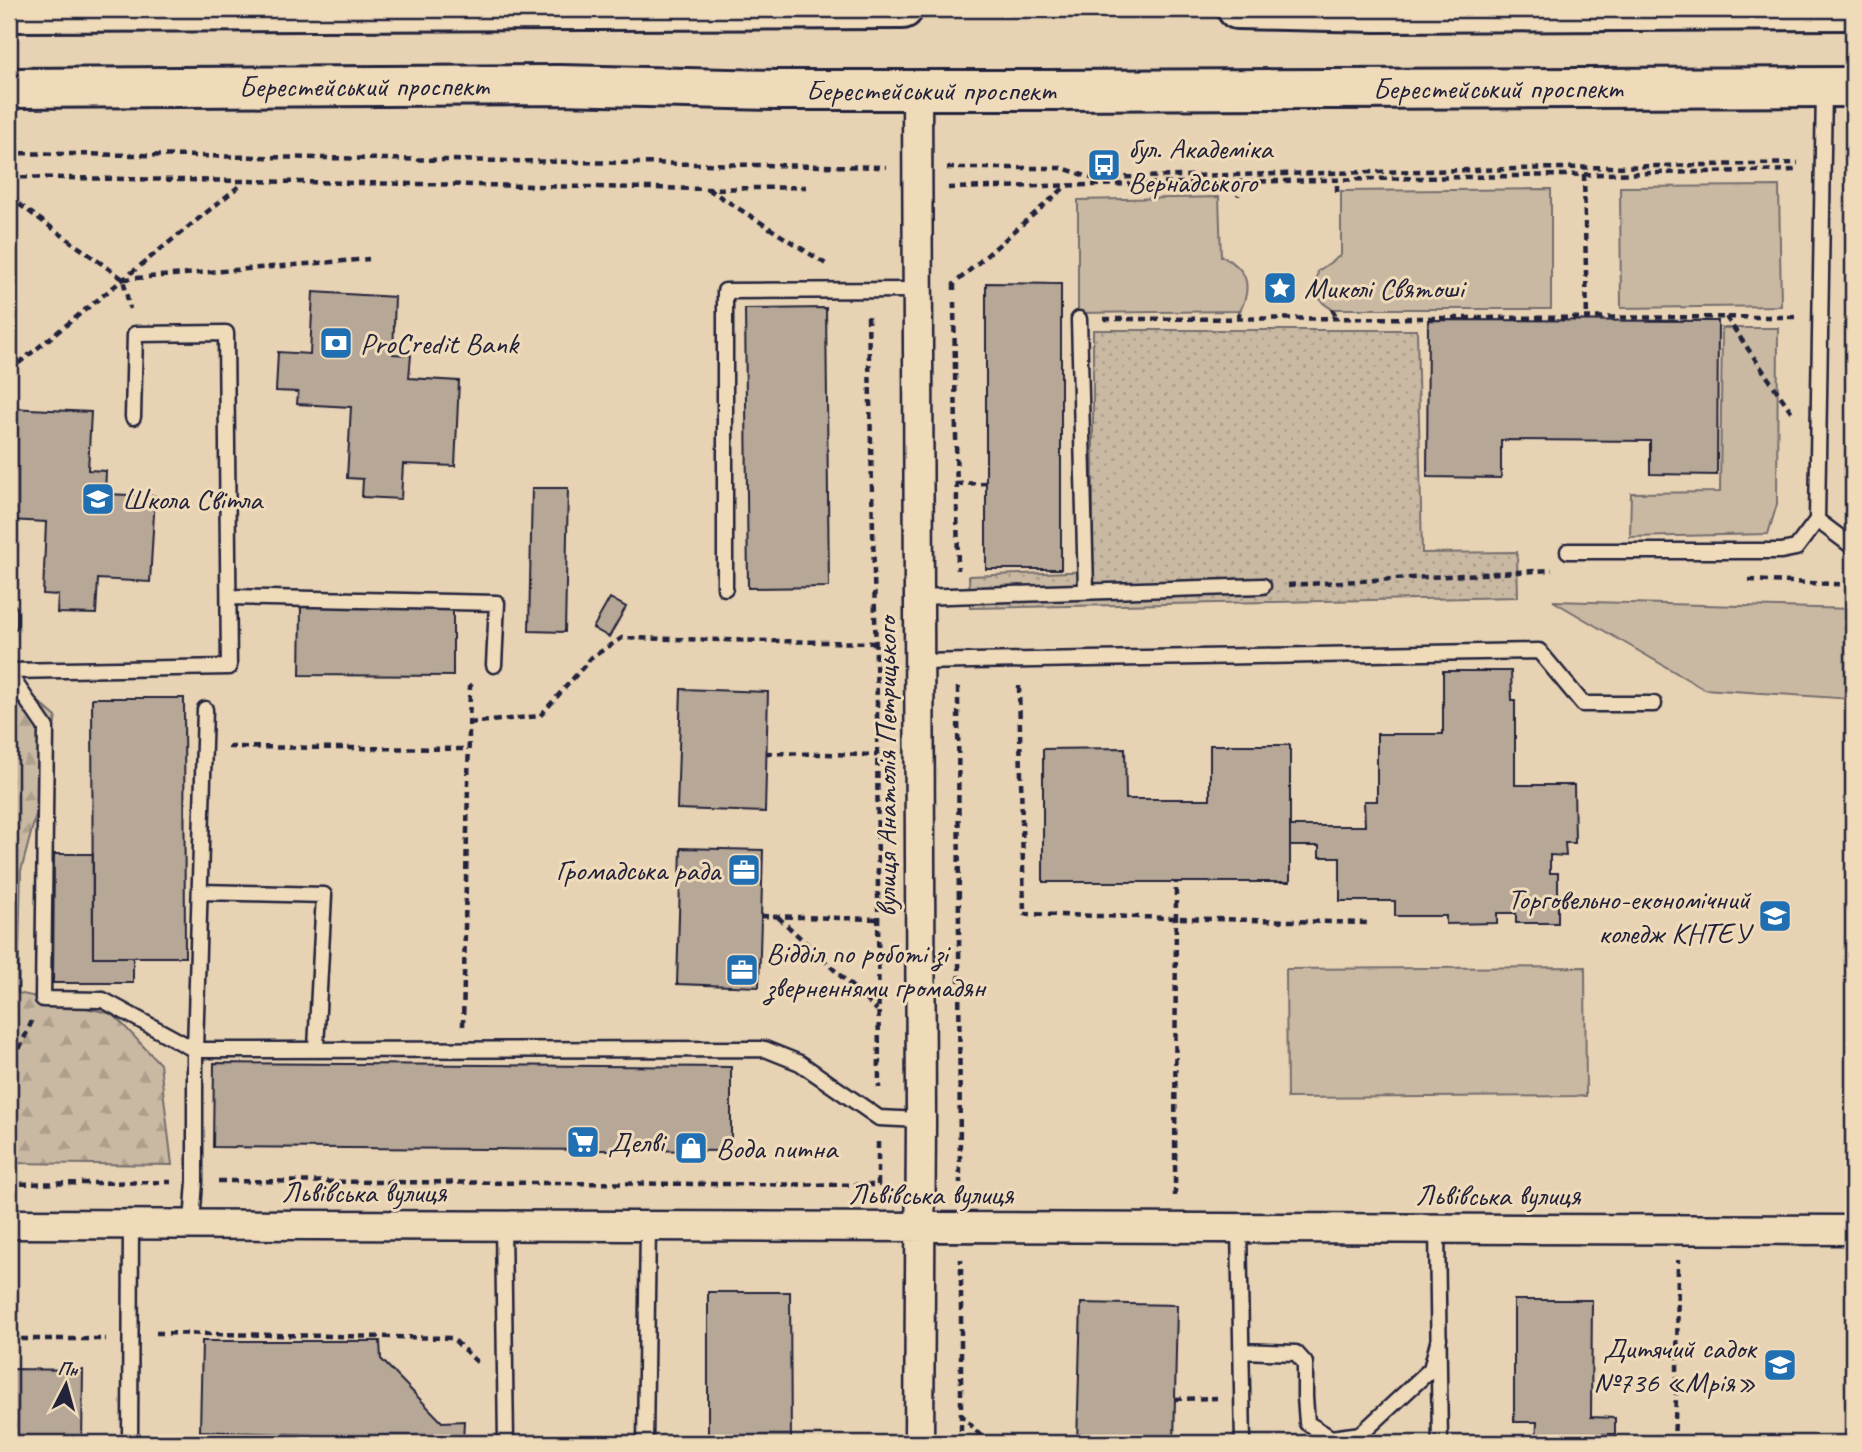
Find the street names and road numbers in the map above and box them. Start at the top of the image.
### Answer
street label: Берестейський проспект [239,66,490,106]
street label: Берестейський проспект [1373,69,1624,108]
street label: Берестейський проспект [806,71,1057,109]
street label: вулиця Анатолія Петрицького [867,614,905,917]
street label: Львівська вулиця [282,1173,448,1211]
street label: Львівська вулиця [849,1175,1015,1213]
street label: Львівська вулиця [1416,1176,1582,1214]

